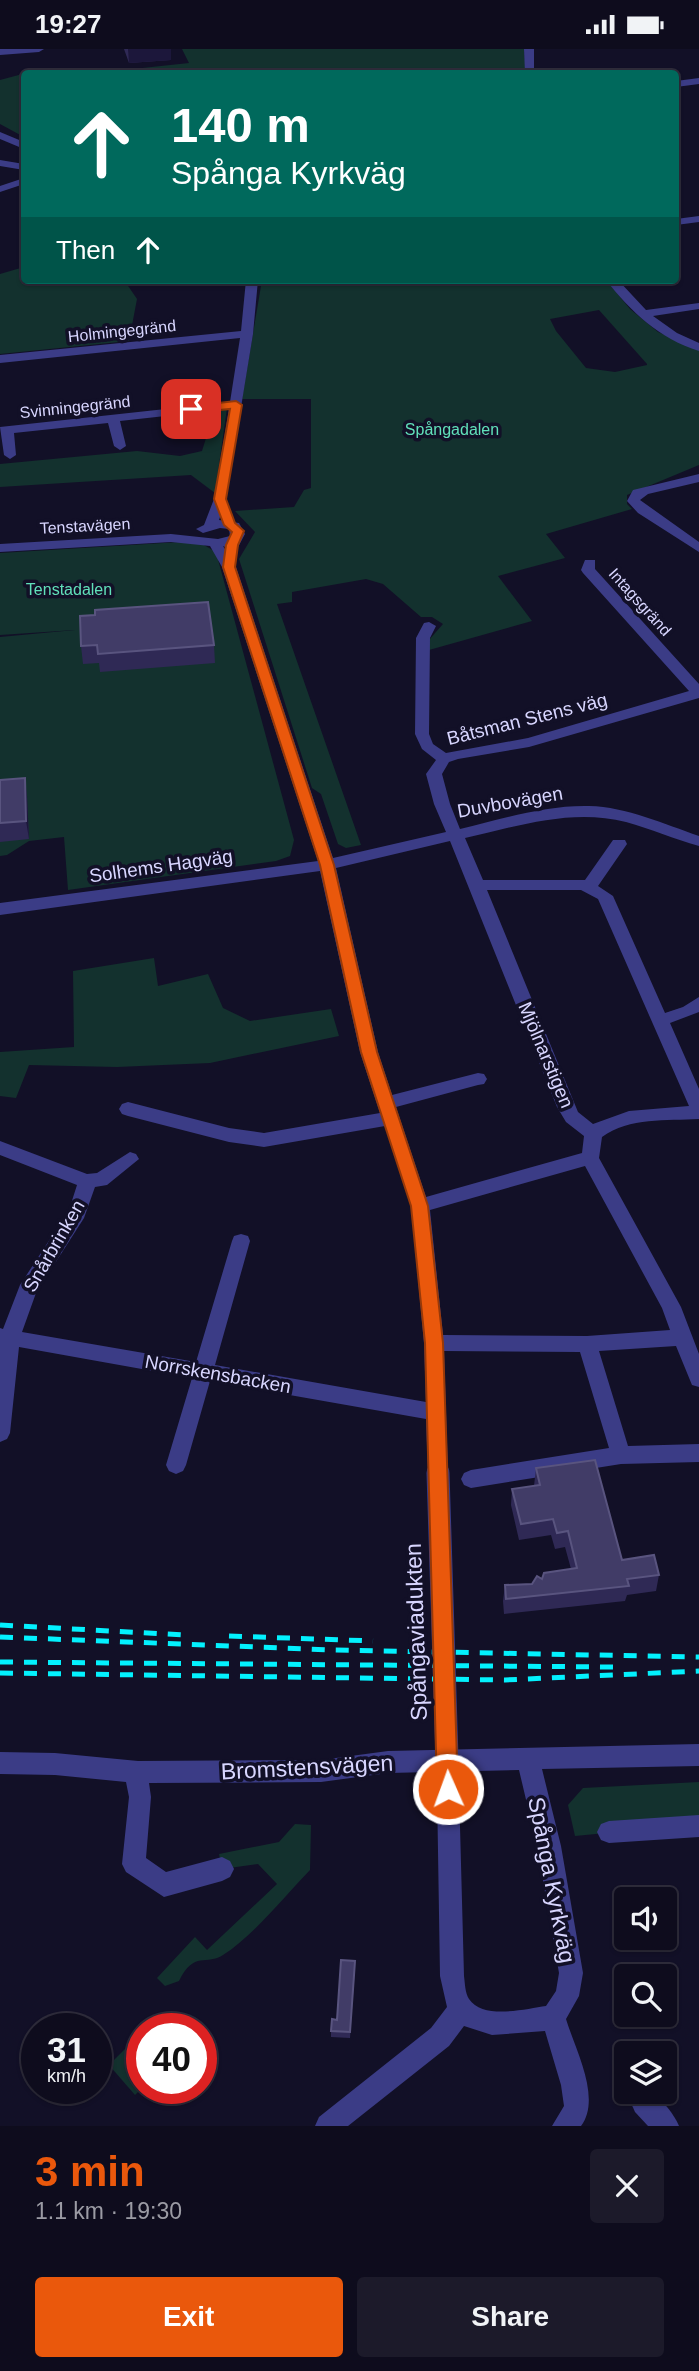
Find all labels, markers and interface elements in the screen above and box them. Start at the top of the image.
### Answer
text: 19:27 [35,9,102,39]
icon: ahead [56,98,147,189]
text: 140 m [171,98,310,152]
text: Spånga Kyrkväg [171,155,406,191]
icon: ahead [129,231,167,269]
text: Then [56,235,115,265]
street label: Holmingegränd [67,317,177,345]
pin [161,379,221,439]
icon: arrive [172,390,210,428]
street label: Svinningegränd [19,393,131,421]
park label: Spångadalen [405,421,499,438]
street label: Tenstavägen [39,515,131,537]
street label: Intagsgränd [605,565,675,639]
park label: Tenstadalen [26,581,112,598]
street label: Båtsman Stens väg [445,689,609,749]
street label: Duvbovägen [456,782,564,822]
street label: Solhems Hagväg [88,846,234,886]
street label: Mjölnarstigen [514,999,578,1111]
street label: Snårbrinken [19,1196,89,1296]
street label: Norrskensbacken [143,1351,293,1397]
street label: Spångaviadukten [400,1543,432,1721]
street label: Bromstensvägen [220,1750,394,1784]
position arrow [411,1752,485,1826]
street label: Spånga Kyrkväg [523,1795,581,1965]
map controls [614,1887,677,2104]
button: sound [614,1887,677,1950]
button: search [614,1964,677,2027]
speed limit sign: 40 [126,2013,217,2104]
text: 31 [47,2030,86,2069]
button: layers [614,2041,677,2104]
text: km/h [47,2066,86,2086]
text: 3 min [35,2148,145,2195]
button: close [590,2149,664,2223]
text: 1.1 km · 19:30 [35,2198,182,2224]
button: Exit [35,2277,343,2357]
button: Share [357,2277,664,2357]

